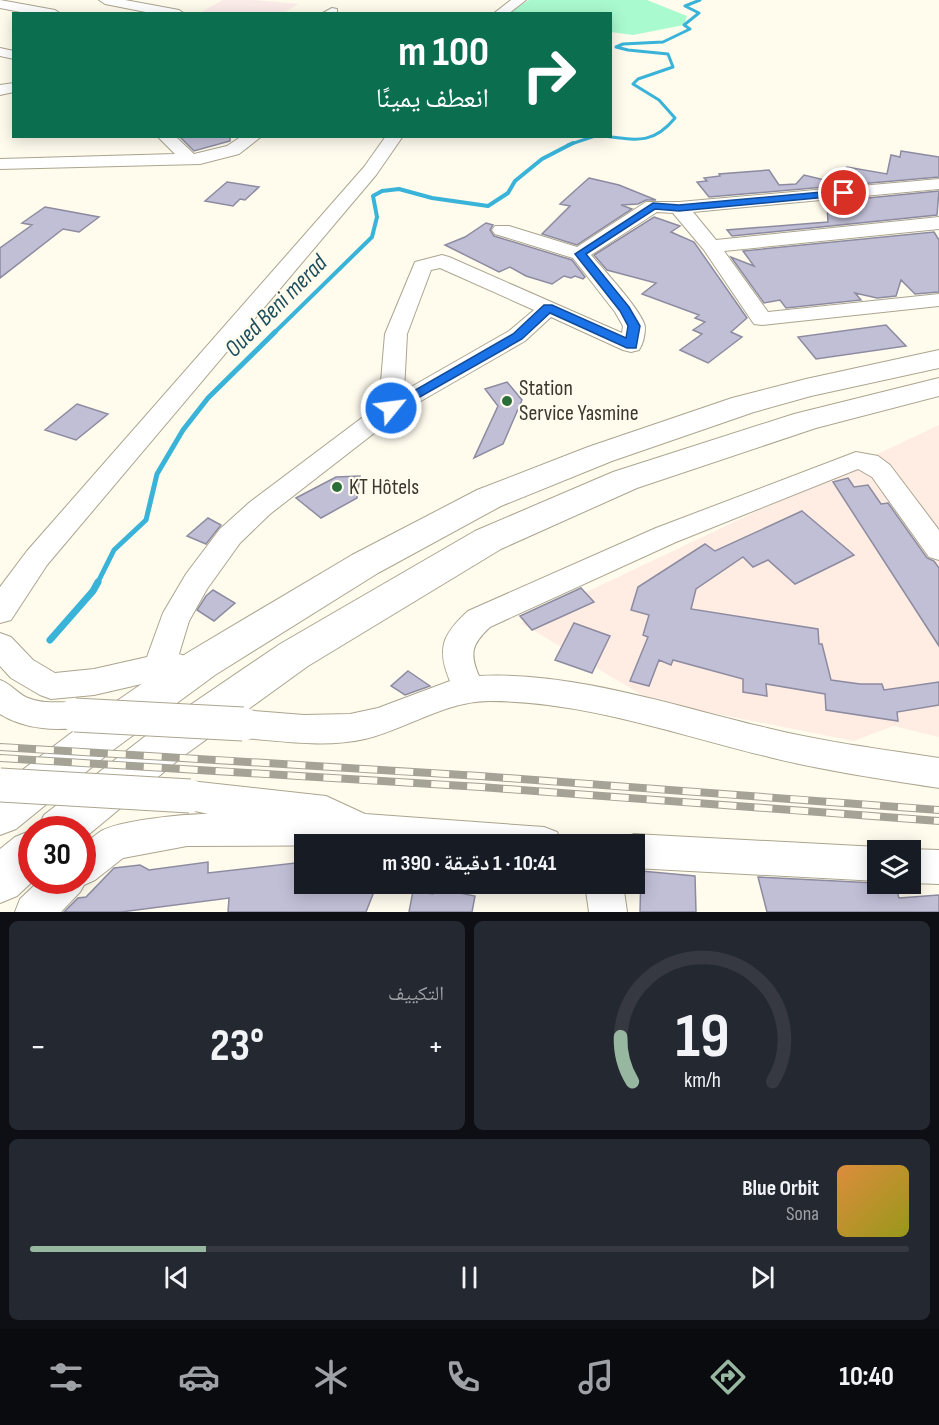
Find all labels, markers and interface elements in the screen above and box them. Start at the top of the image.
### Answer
text: 100 m [398,27,489,78]
icon: right [510,36,588,114]
text: انعطف يمينًا [376,83,489,115]
pin [818,167,869,218]
icon: arrive [827,176,860,209]
water label: Oued Beni merad [219,248,334,363]
place label: Station Service Yasmine [519,375,638,427]
position arrow [359,376,423,440]
marker: Station Service Yasmine [500,394,514,408]
place label: KT Hôtels [349,474,419,501]
marker: KT Hôtels [330,480,344,494]
speed limit sign: 30 [18,816,96,894]
map controls [867,840,921,894]
button: layers [867,840,921,894]
text: 10:41 · 1 دقيقة · 390 m [383,850,556,877]
text: التكييف [388,982,444,1006]
text: 19 [675,1000,729,1075]
text: 23° [210,1019,264,1074]
text: − [30,1027,46,1067]
text: + [428,1027,444,1067]
text: km/h [683,1069,721,1094]
text: Blue Orbit [742,1175,819,1202]
text: Sona [786,1202,819,1226]
icon: previous [160,1261,193,1294]
icon: pause [453,1261,486,1294]
icon: next [746,1261,779,1294]
icon: filters [45,1356,87,1398]
icon: car [178,1356,220,1398]
icon: climate [310,1356,352,1398]
icon: phone [442,1356,484,1398]
icon: music [575,1356,617,1398]
icon: directions [707,1356,749,1398]
text: 10:40 [839,1361,894,1393]

